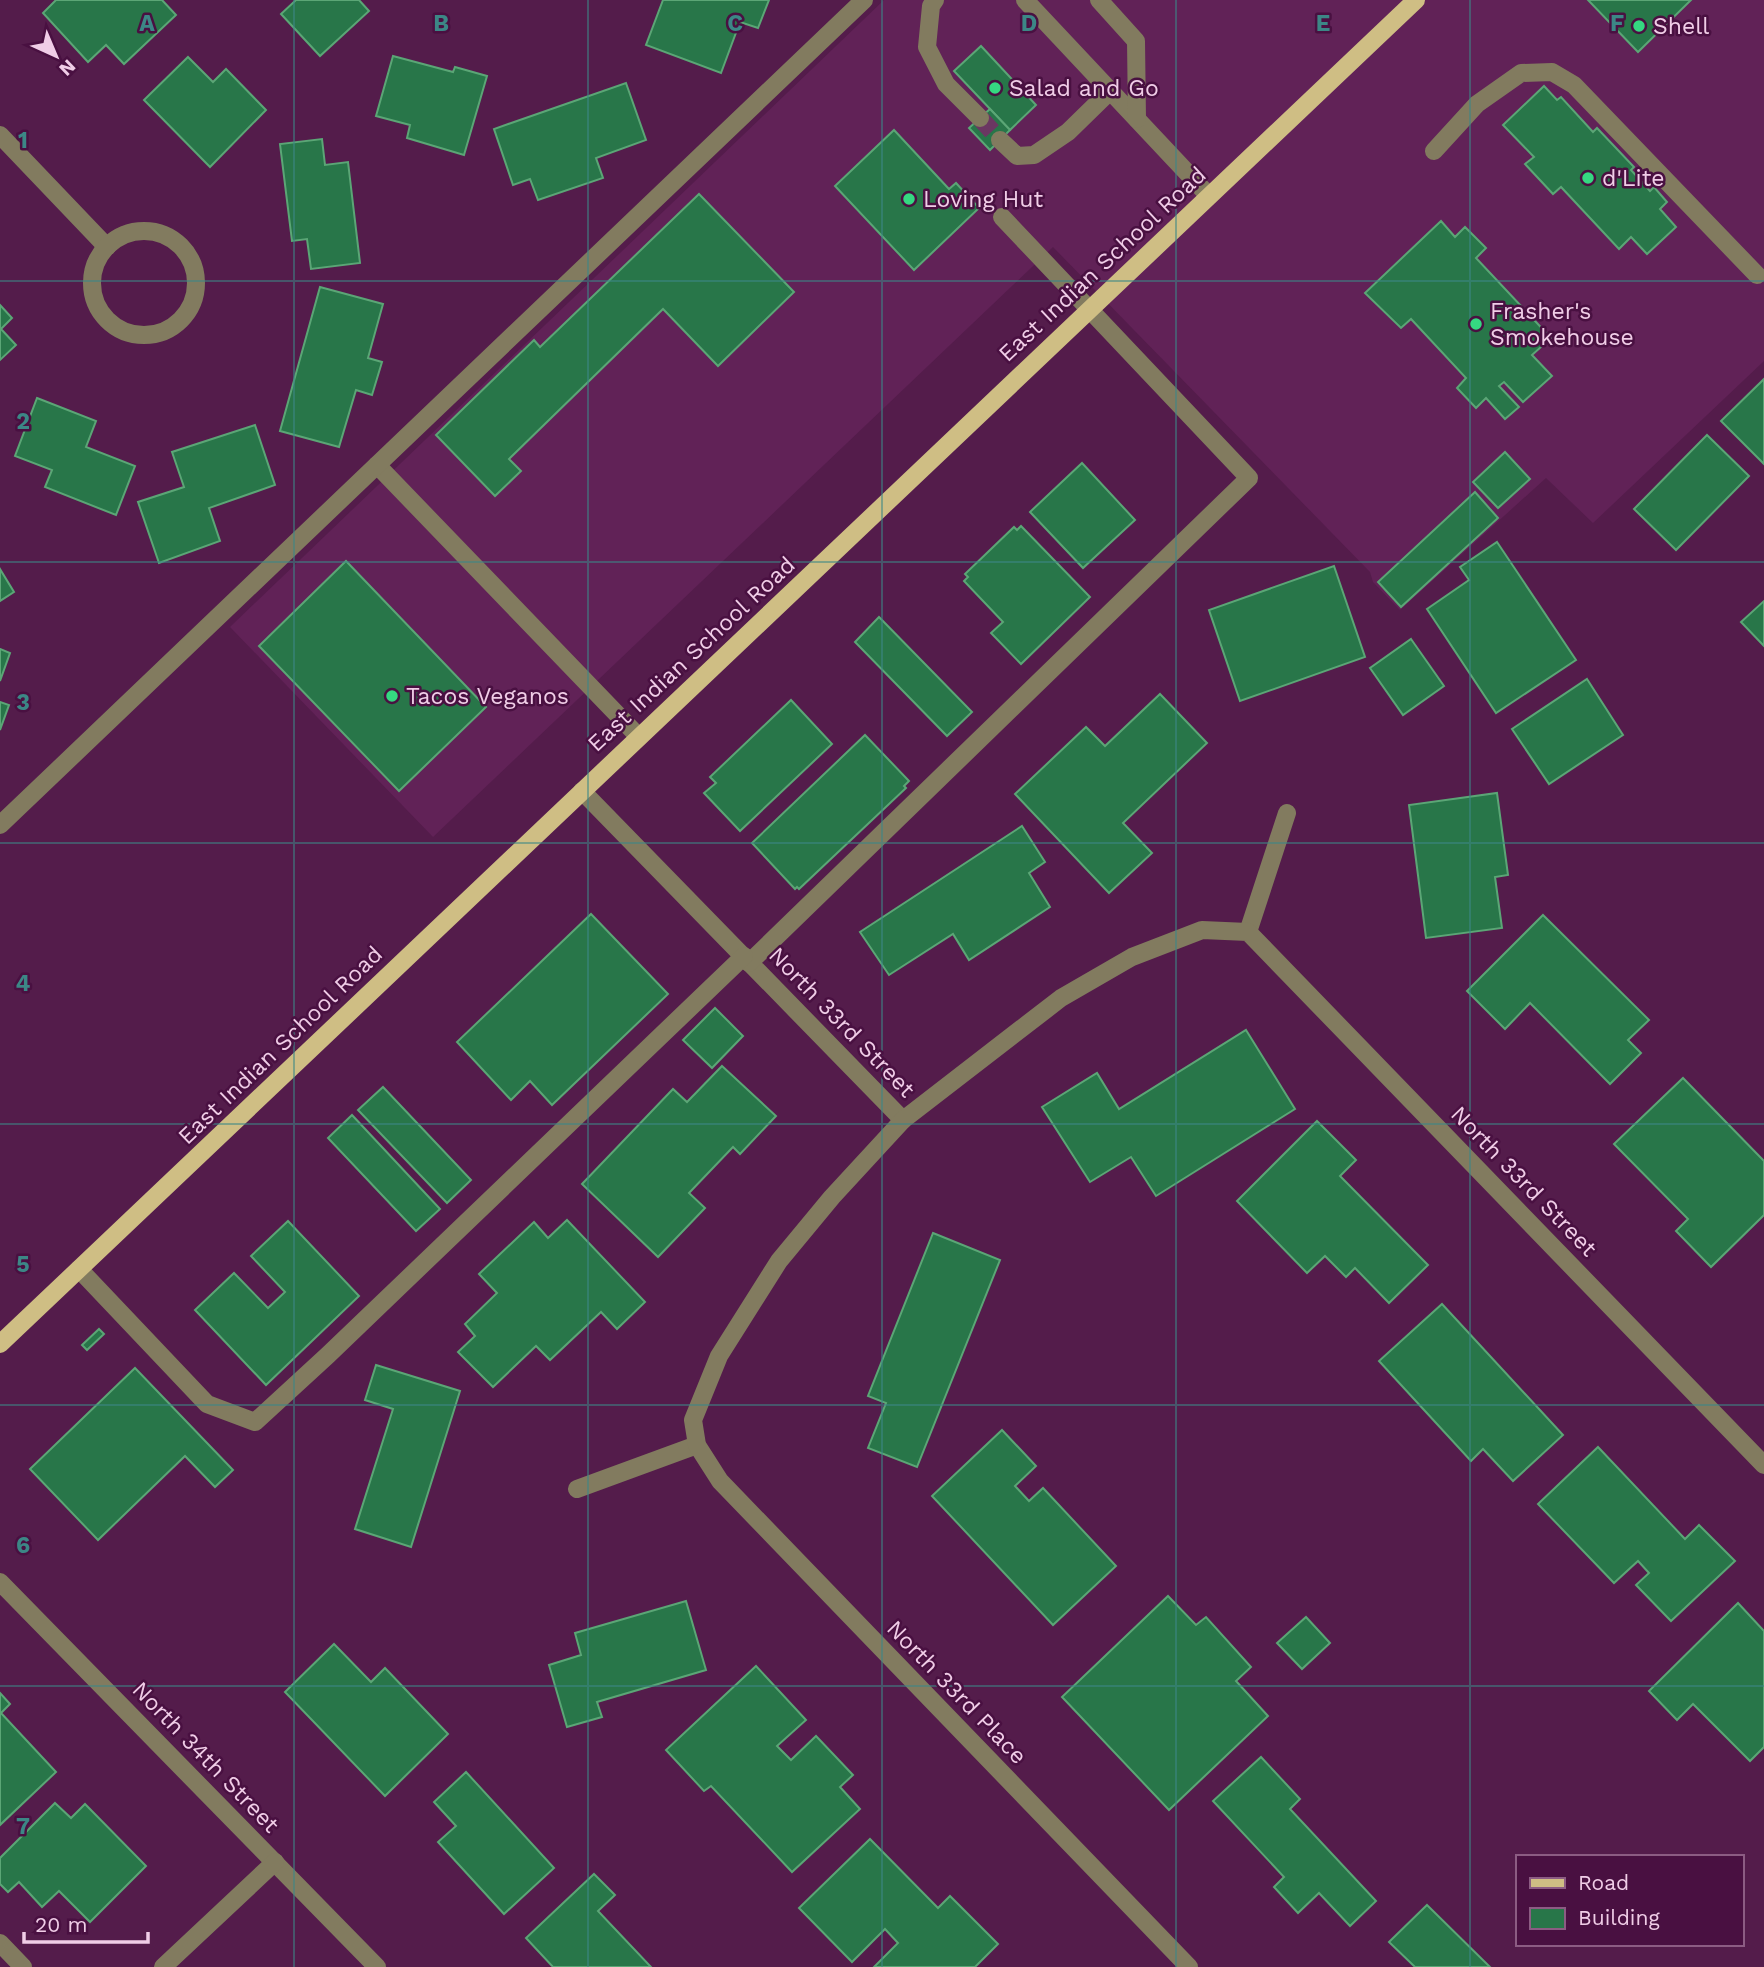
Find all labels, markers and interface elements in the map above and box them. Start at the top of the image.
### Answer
text: A [139,10,155,37]
text: B [433,10,449,37]
text: C [727,10,743,37]
text: D [1021,10,1037,37]
text: E [1316,10,1330,37]
text: F [1610,10,1624,37]
place label: Shell [1653,13,1709,40]
marker: Shell [1631,18,1647,34]
north arrow [21,21,91,91]
text: N [54,55,81,81]
place label: Salad and Go [1009,75,1159,102]
marker: Salad and Go [987,80,1003,96]
text: 1 [18,127,28,154]
street label: East Indian School Road [993,161,1212,368]
place label: d'Lite [1602,165,1665,192]
marker: d'Lite [1580,170,1596,186]
place label: Loving Hut [923,186,1043,213]
marker: Loving Hut [901,191,917,207]
place label: Frasher's Smokehouse [1490,298,1634,351]
marker: Frasher's Smokehouse [1468,316,1484,332]
text: 2 [16,408,30,435]
street label: East Indian School Road [582,551,801,758]
place label: Tacos Veganos [406,683,569,710]
marker: Tacos Veganos [384,688,400,704]
text: 3 [16,689,30,716]
street label: East Indian School Road [173,941,388,1150]
street label: North 33rd Street [763,942,920,1103]
text: 4 [16,970,31,997]
street label: North 33rd Street [1445,1101,1602,1262]
text: 5 [16,1251,30,1278]
text: 6 [16,1532,30,1559]
street label: North 33rd Place [881,1615,1032,1770]
street label: North 34th Street [127,1676,285,1839]
text: 7 [16,1813,30,1840]
legend [1516,1855,1743,1946]
text: Road [1578,1870,1629,1895]
scale bar [24,1900,149,1944]
text: Building [1578,1905,1660,1930]
text: 20 m [35,1912,87,1937]

